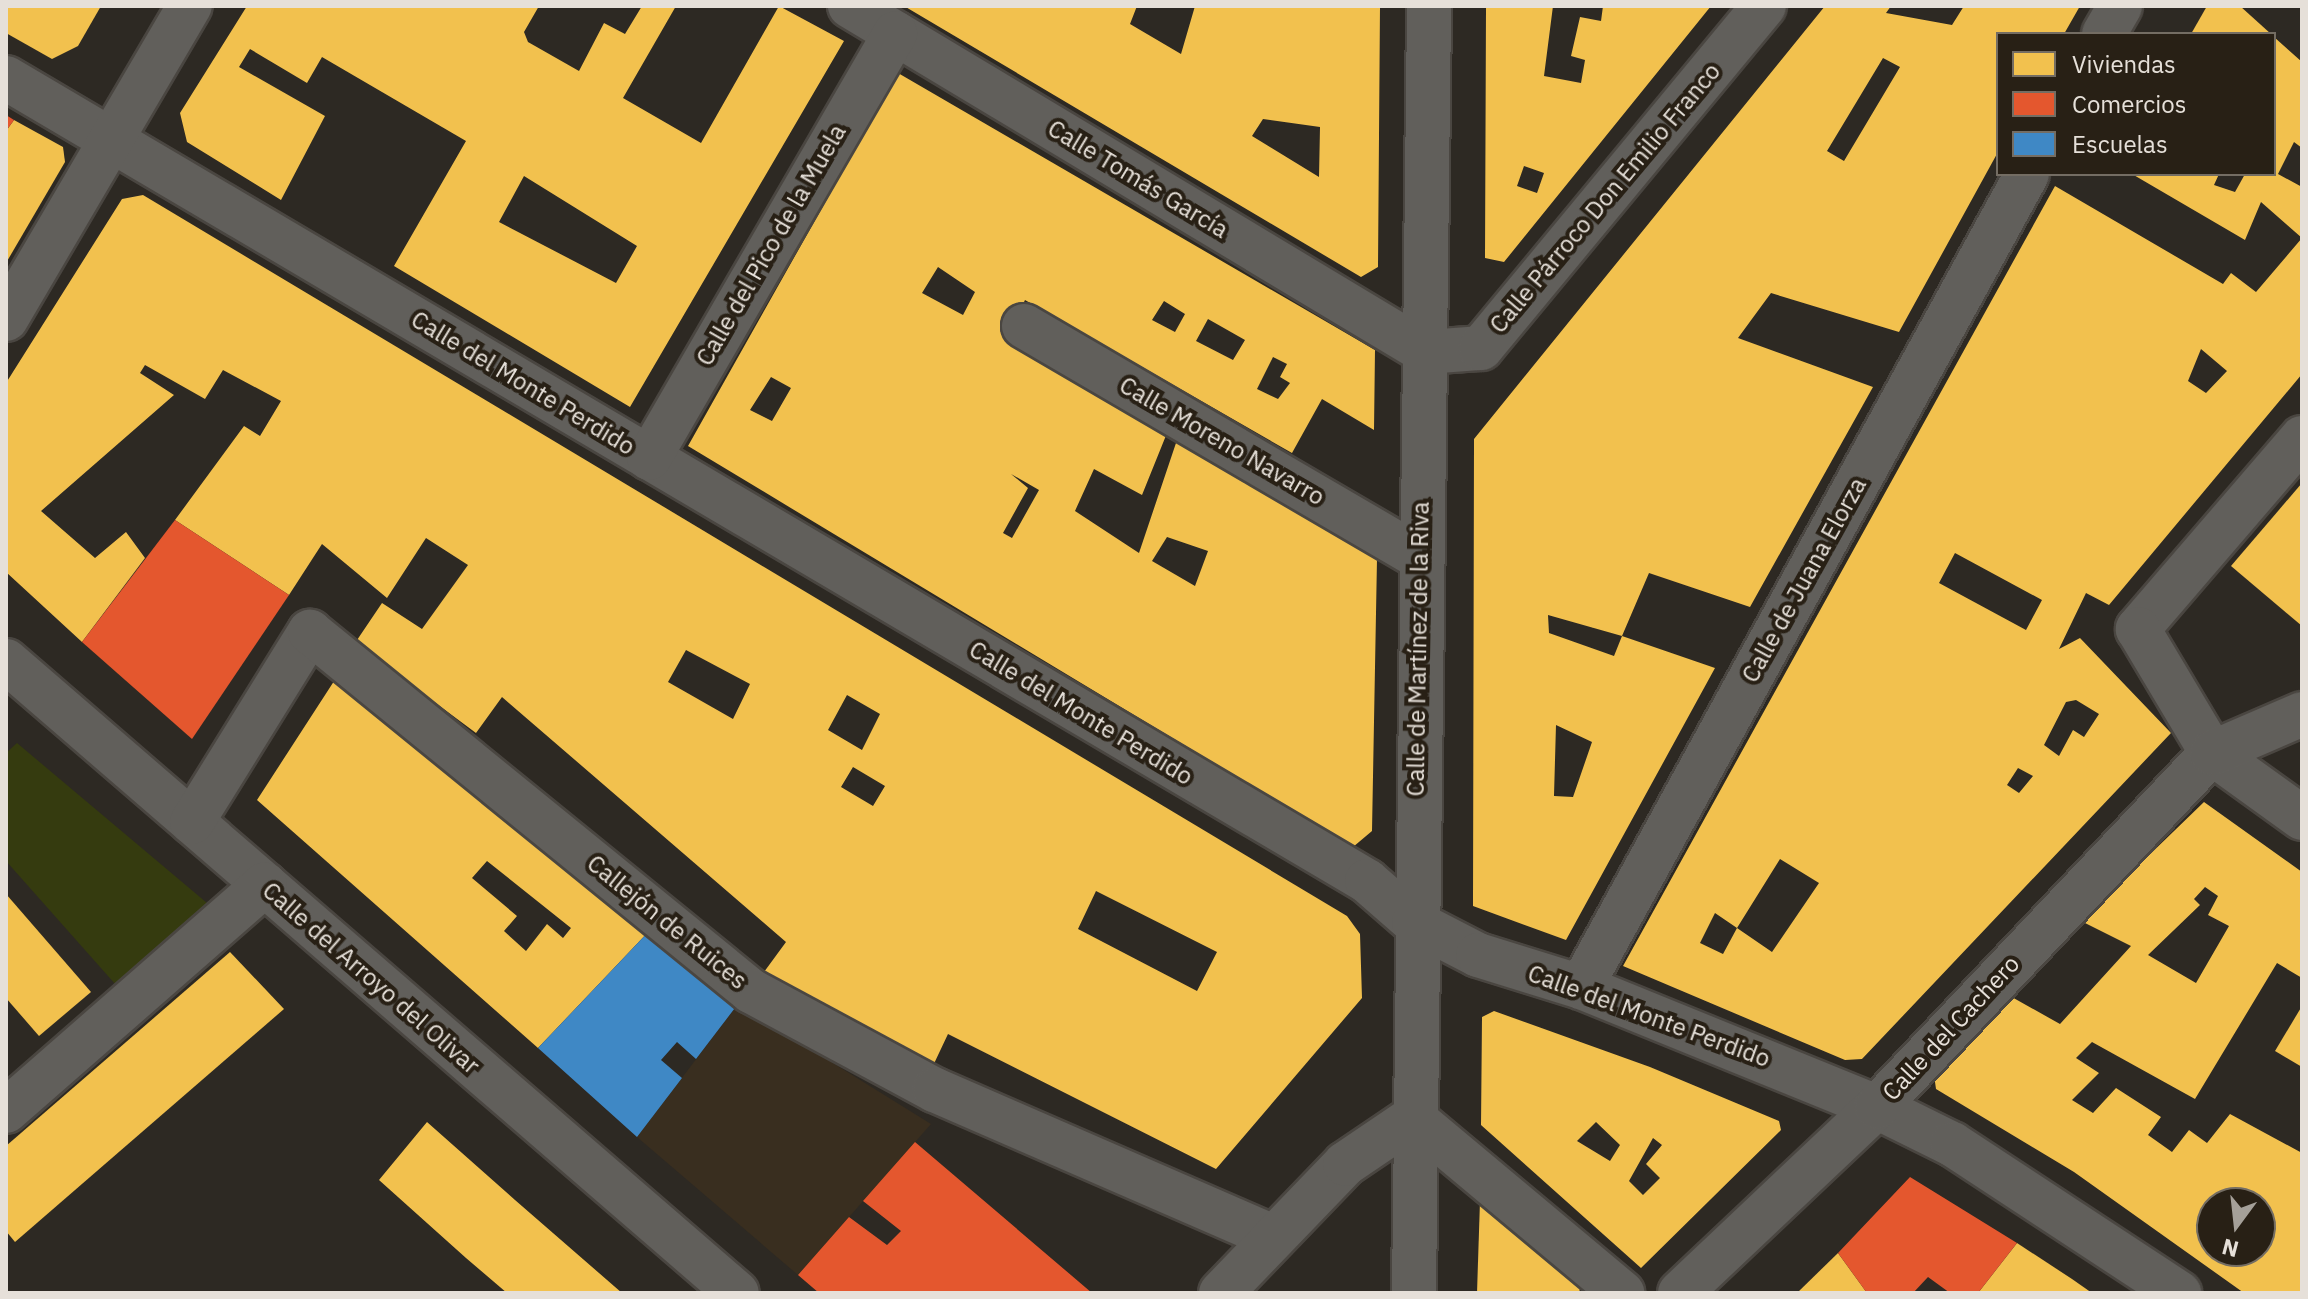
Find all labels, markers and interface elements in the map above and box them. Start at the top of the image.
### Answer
legend [1996,32,2276,176]
text: Viviendas [2072,48,2176,80]
street label: Calle Párroco Don Emilio Franco [1484,57,1726,339]
text: Comercios [2072,88,2186,120]
street label: Calle Tomás García [1043,114,1233,244]
street label: Calle del Pico de la Muela [690,119,852,371]
text: Escuelas [2072,128,2168,160]
street label: Calle del Monte Perdido [406,305,640,461]
street label: Calle Moreno Navarro [1114,371,1330,511]
street label: Calle de Juana Elorza [1736,473,1872,687]
street label: Calle de Martínez de la Riva [1401,501,1435,797]
street label: Calle del Monte Perdido [964,635,1198,791]
street label: Callejón de Ruices [581,849,753,995]
street label: Calle del Arroyo del Olivar [257,876,485,1080]
street label: Calle del Cachero [1877,950,2025,1106]
street label: Calle del Monte Perdido [1524,959,1774,1073]
north arrow [2196,1187,2276,1267]
text: N [2219,1233,2242,1265]

